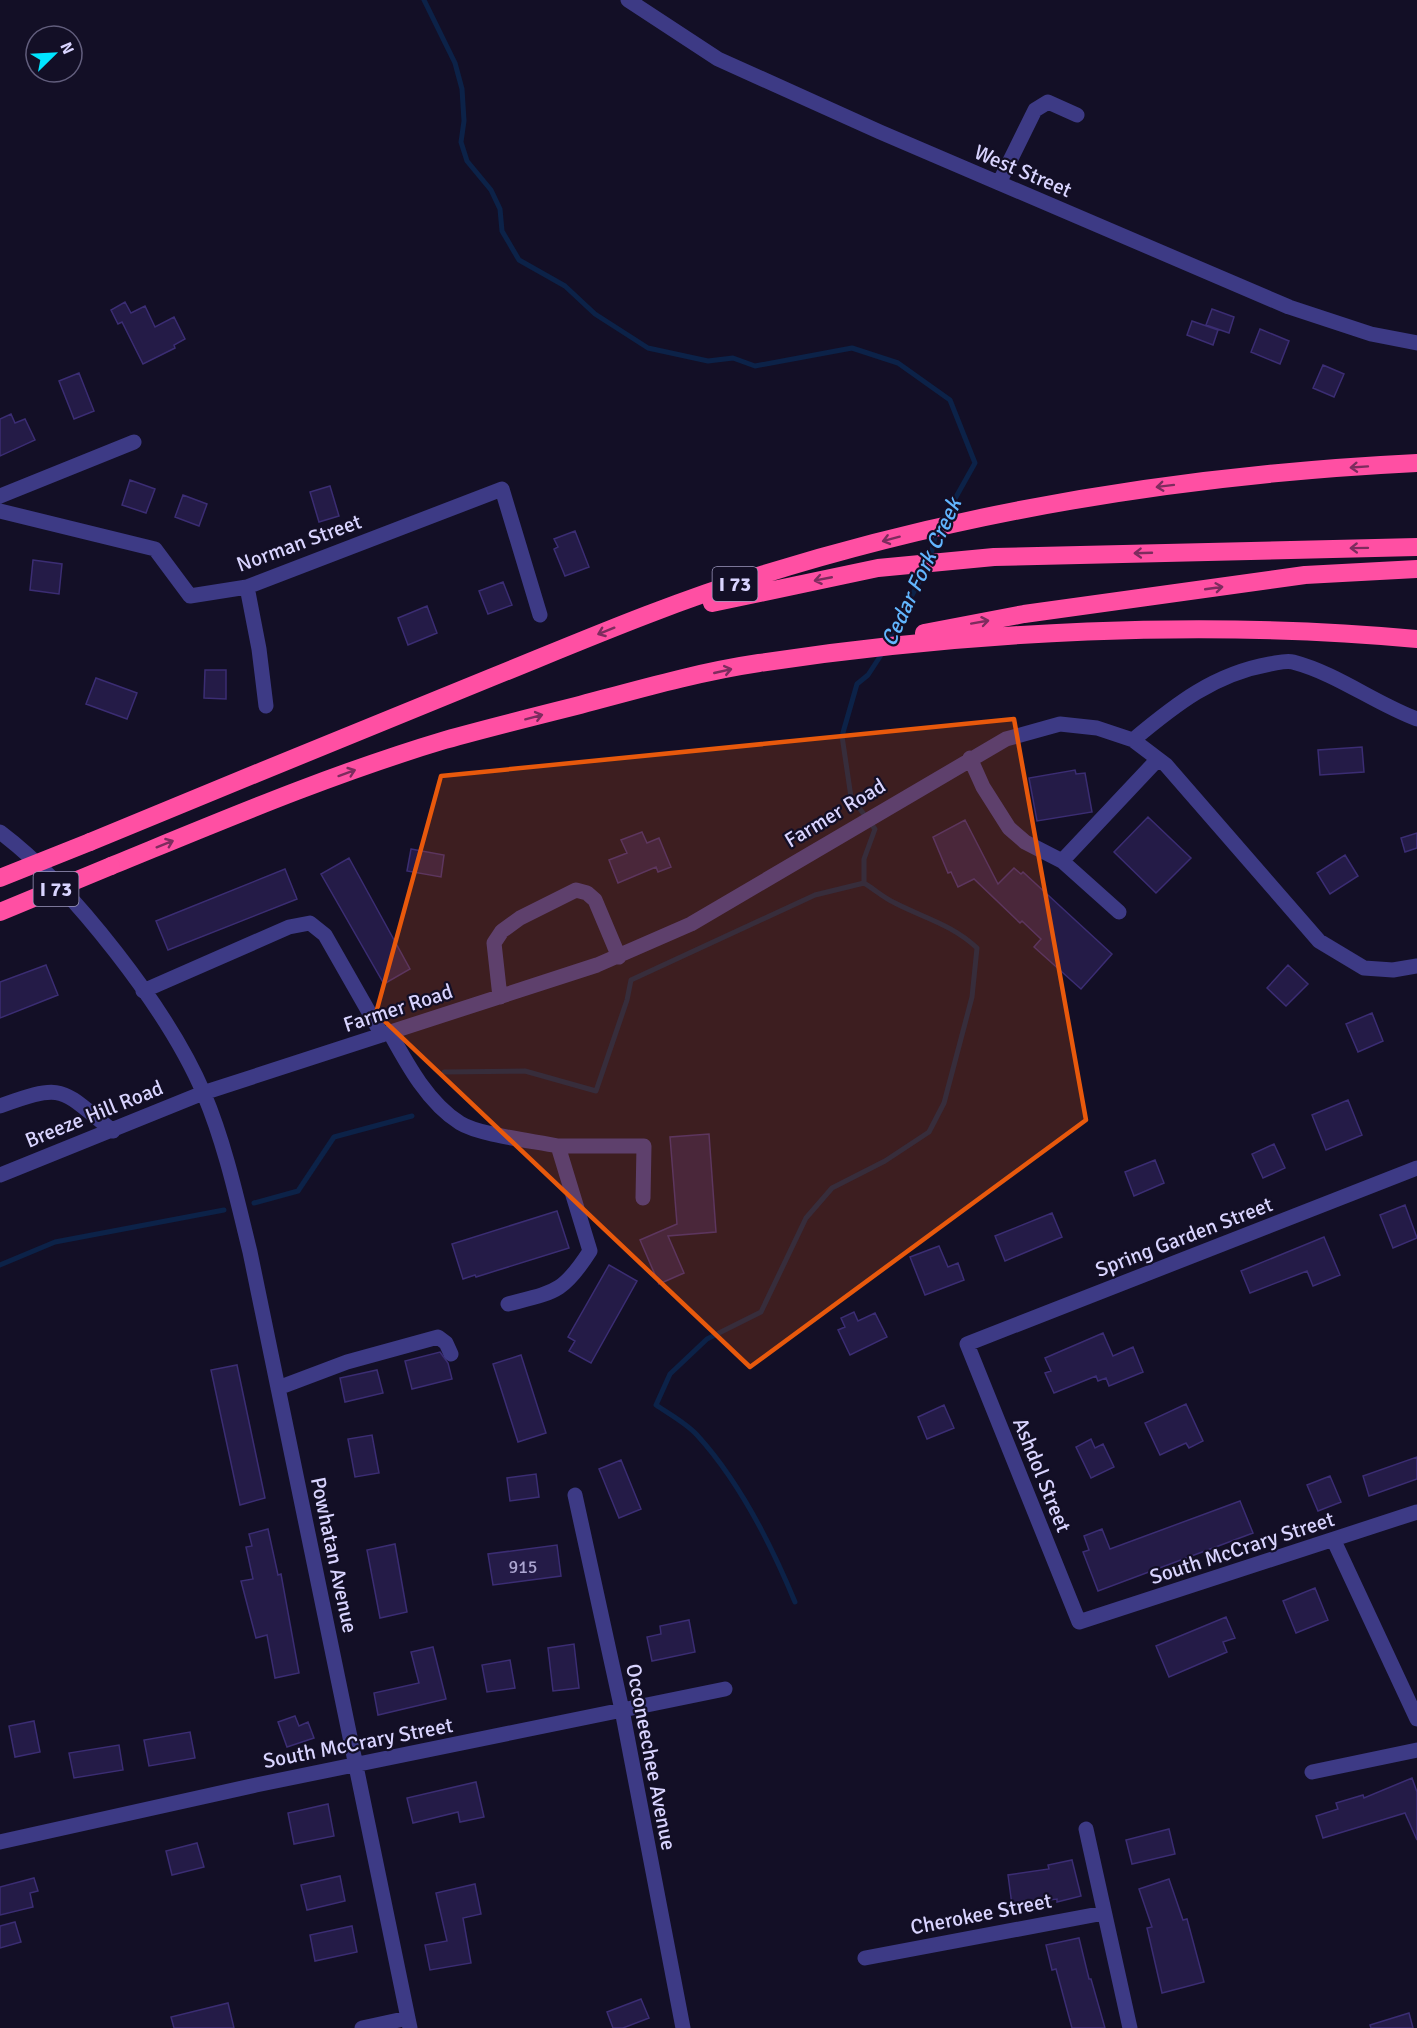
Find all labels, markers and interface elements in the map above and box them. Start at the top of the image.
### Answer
north arrow [24,24,84,84]
text: N [55,39,78,57]
street label: West Street [970,139,1076,203]
one-way arrow [1349,462,1369,473]
one-way arrow [1155,480,1175,491]
water label: Cedar Fork Creek [875,492,968,650]
street label: Norman Street [233,508,365,578]
one-way arrow [882,534,901,545]
one-way arrow [1349,542,1369,554]
one-way arrow [1133,548,1153,559]
road number: I 73 [712,567,758,601]
one-way arrow [814,574,833,585]
one-way arrow [1204,582,1223,593]
one-way arrow [969,617,989,628]
one-way arrow [597,626,615,637]
one-way arrow [713,665,733,676]
one-way arrow [524,711,543,722]
one-way arrow [337,767,356,778]
street label: Farmer Road [780,773,890,853]
one-way arrow [156,838,174,849]
road number: I 73 [34,872,78,906]
street label: Farmer Road [340,978,456,1038]
street label: Breeze Hill Road [21,1075,167,1153]
street label: Spring Garden Street [1092,1191,1276,1283]
street label: Ashdol Street [1007,1414,1077,1536]
street label: Powhatan Avenue [305,1475,363,1635]
street label: South McCrary Street [1146,1506,1338,1590]
house number: 915 [508,1556,538,1578]
street label: Occoneechee Avenue [620,1662,682,1852]
street label: South McCrary Street [261,1712,455,1774]
street label: Cherokee Street [908,1888,1054,1940]

